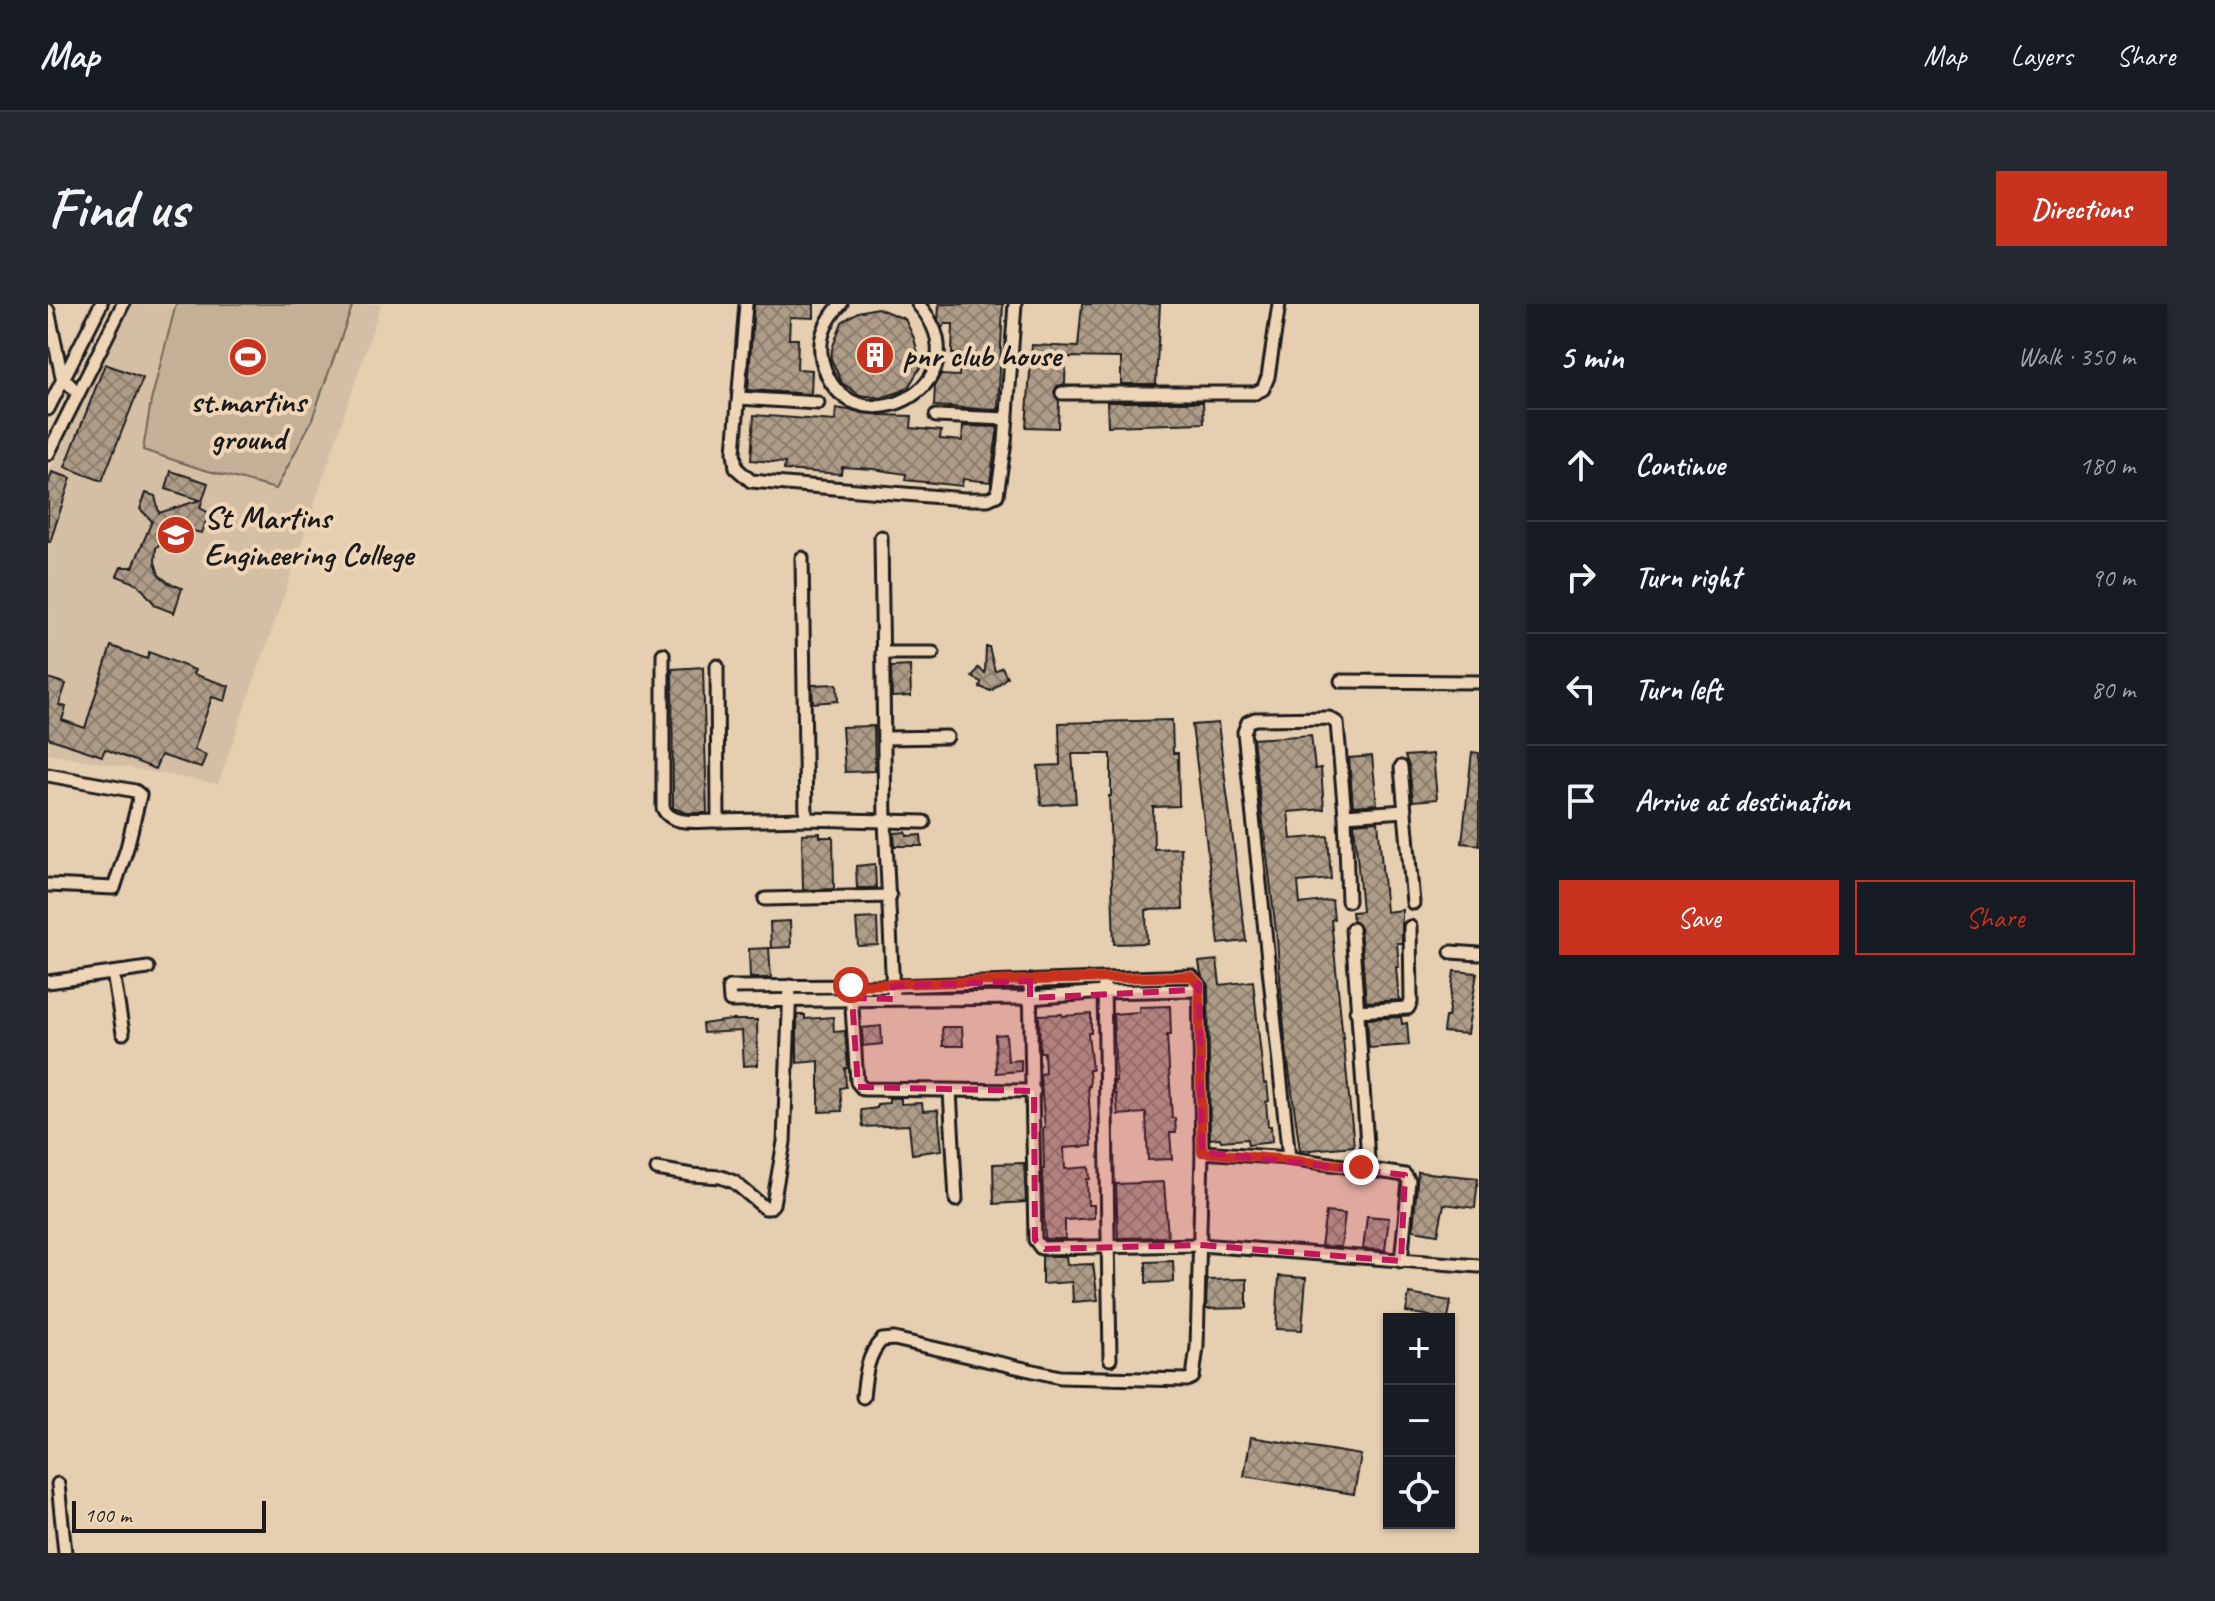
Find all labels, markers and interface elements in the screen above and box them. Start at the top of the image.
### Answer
text: Map [40,32,99,79]
text: Map [1924,38,1967,73]
text: Layers [2011,38,2072,73]
text: Share [2116,38,2175,73]
button: Directions [1996,171,2167,246]
text: Find us [48,173,188,244]
building icon: pnr club house [854,334,896,376]
place label: pnr club house [903,335,1064,376]
text: 5 min [1559,335,1624,378]
sports icon: st.martins ground [227,336,269,378]
text: Walk · 350 m [2018,340,2135,373]
place label: st.martins ground [191,381,309,459]
icon: ahead [1559,443,1603,487]
text: Continue [1635,446,1725,484]
text: 180 m [2079,449,2135,482]
place label: St Martins Engineering College [204,497,416,575]
school or university icon: St Martins Engineering College [155,514,197,556]
icon: right [1559,555,1603,599]
text: Turn right [1635,558,1740,596]
text: 90 m [2091,561,2135,594]
icon: left [1559,667,1603,711]
text: Turn left [1635,670,1722,708]
text: 80 m [2091,673,2135,706]
icon: arrive [1559,779,1603,823]
text: Arrive at destination [1635,782,1850,820]
button: Save [1559,880,1839,955]
button: Share [1855,880,2135,955]
route start [833,967,869,1003]
route end [1343,1149,1379,1185]
map controls [1383,1313,1455,1529]
button: + [1383,1313,1455,1385]
button: − [1383,1385,1455,1457]
button: locate [1383,1457,1455,1529]
scale bar [72,1497,266,1533]
text: 100 m [84,1501,131,1529]

